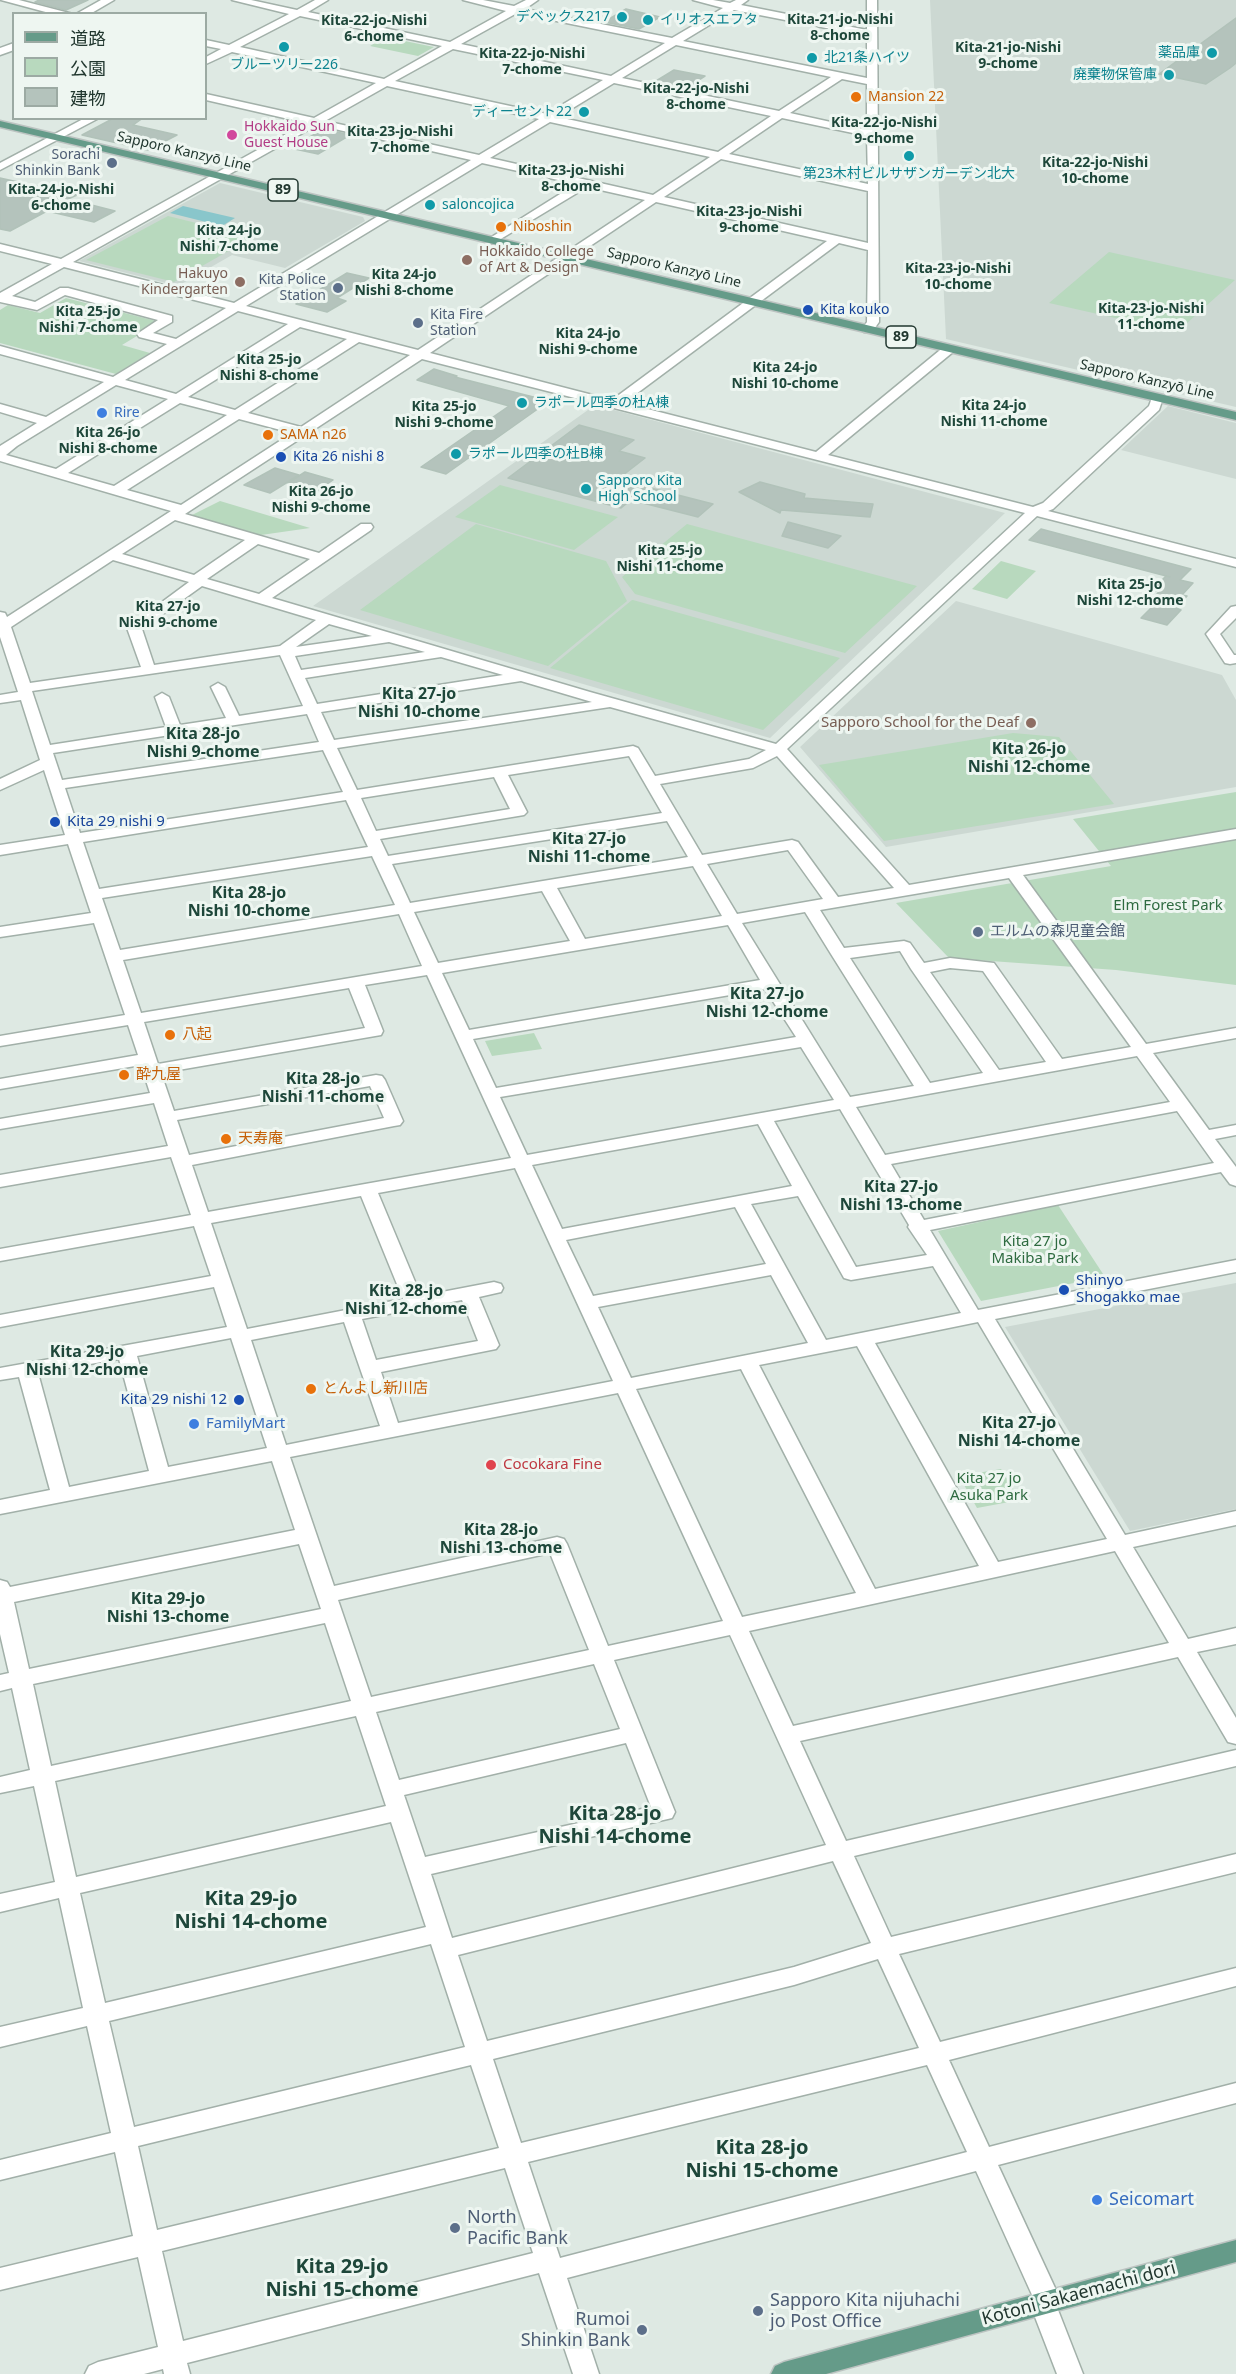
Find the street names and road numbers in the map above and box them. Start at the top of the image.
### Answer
street label: Sapporo Kanzyō Line [115,128,253,176]
road number: 89 [268,179,298,201]
street label: Sapporo Kanzyō Line [605,244,743,292]
road number: 89 [886,326,916,348]
street label: Sapporo Kanzyō Line [1078,356,1216,404]
street label: Kotoni Sakaemachi dori [980,2258,1178,2330]

